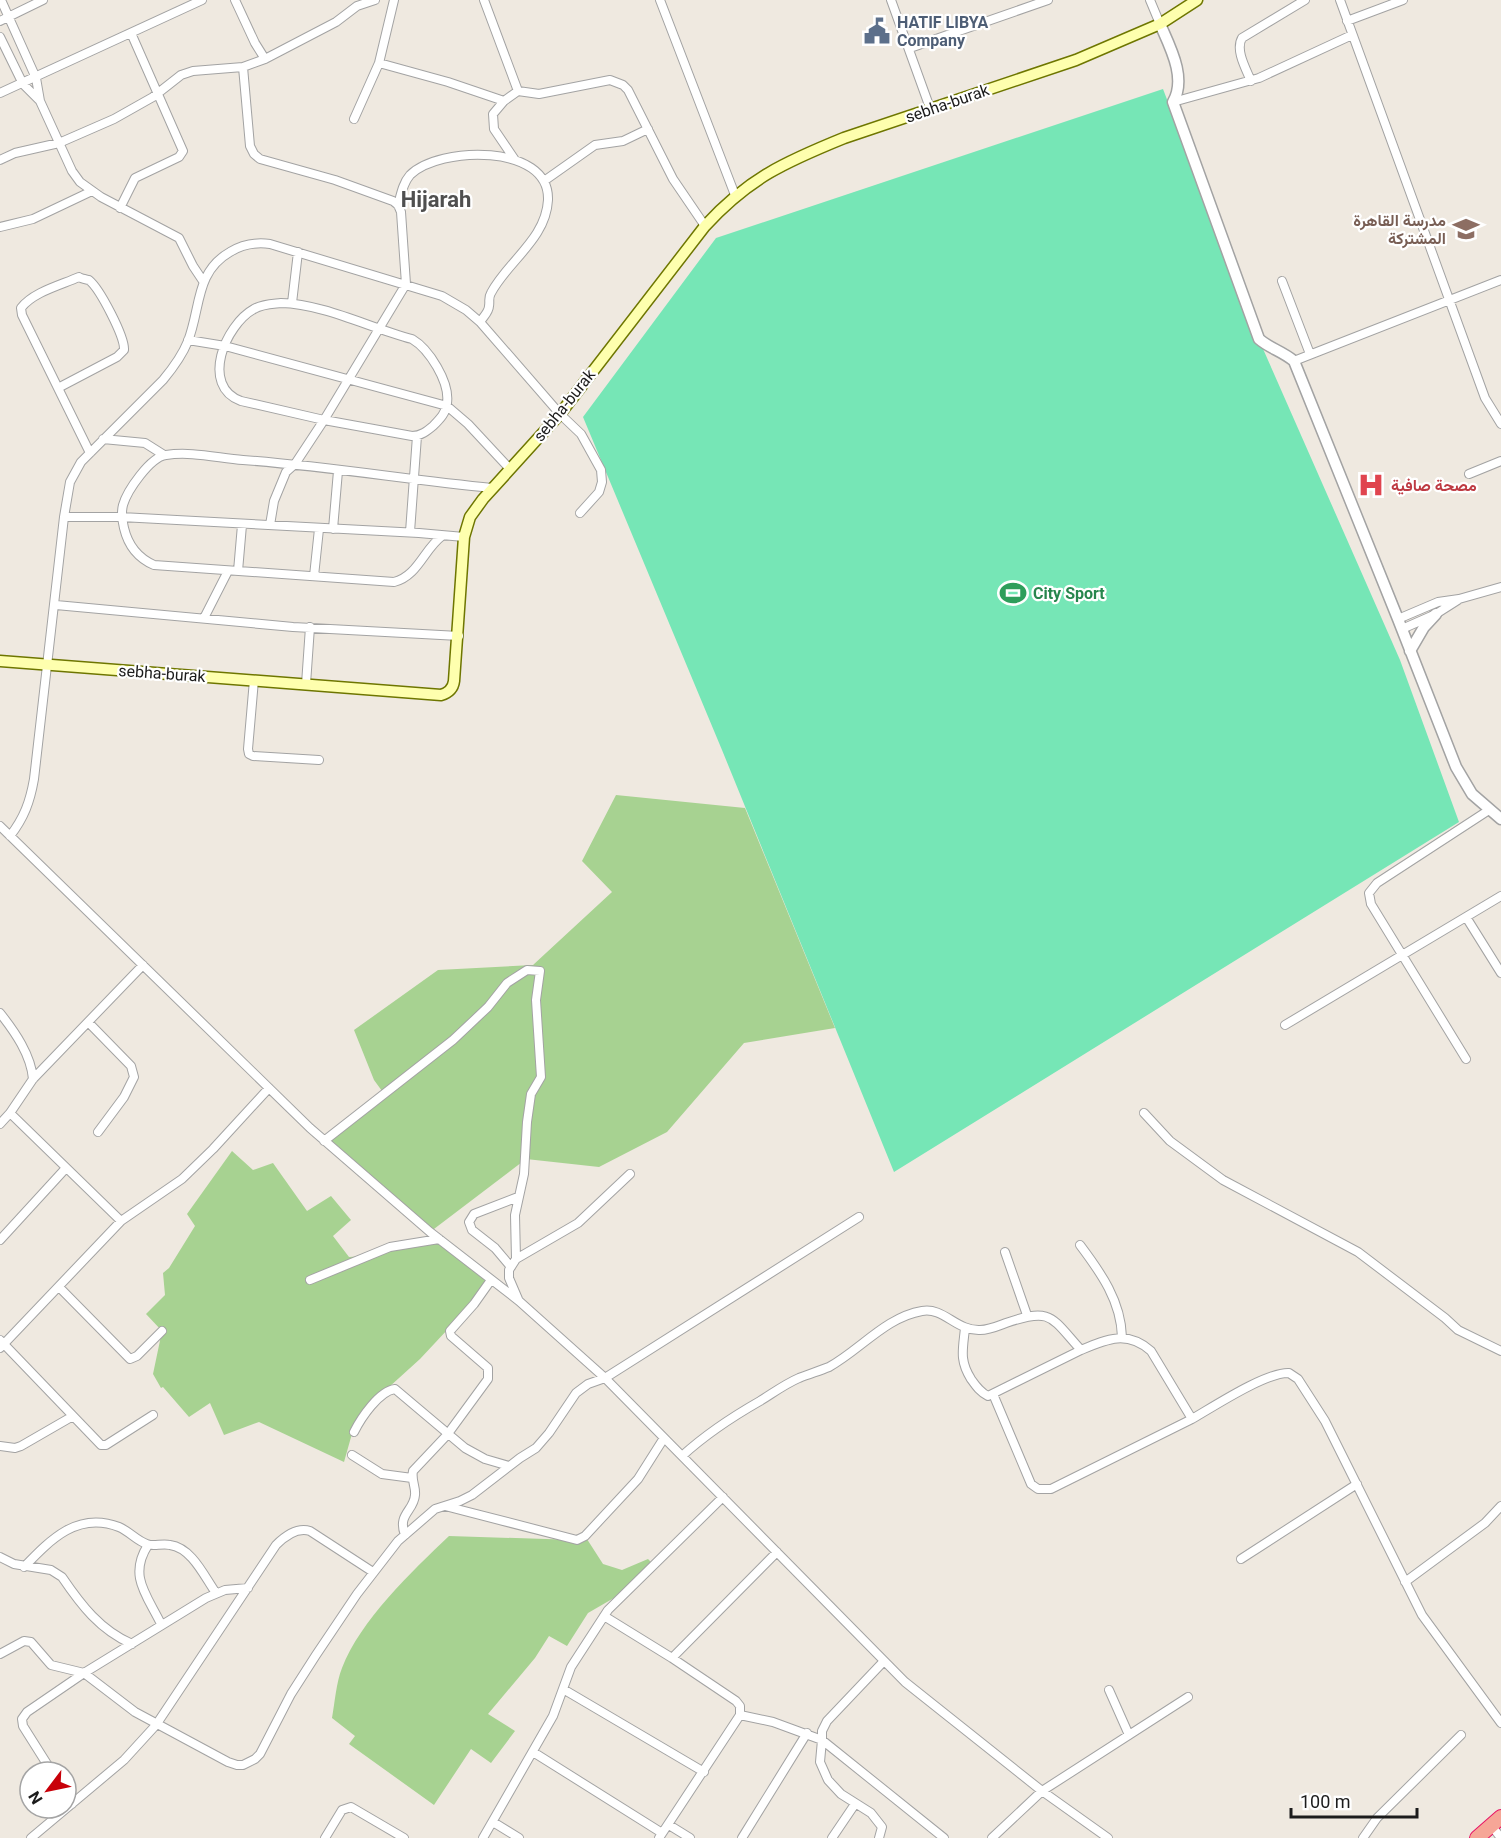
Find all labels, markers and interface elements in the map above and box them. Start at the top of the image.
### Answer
place label: HATIF LIBYA Company [897,13,989,50]
public building icon: HATIF LIBYA Company [862,16,892,46]
street label: sebha-burak [903,80,992,127]
district label: Hijarah [401,187,471,212]
place label: مدرسة القاهرة المشتركة [1353,211,1446,249]
school or university icon: مدرسة القاهرة المشتركة [1451,214,1481,244]
street label: sebha-burak [530,365,600,445]
hospital icon: مصحة صافية [1356,470,1386,500]
place label: مصحة صافية [1391,476,1477,495]
sports icon: City Sport [998,578,1028,608]
place label: City Sport [1033,584,1105,603]
street label: sebha-burak [118,661,207,686]
north arrow [18,1760,78,1820]
scale bar [1291,1781,1417,1819]
text: N [25,1788,47,1808]
text: 100 m [1300,1791,1351,1812]

